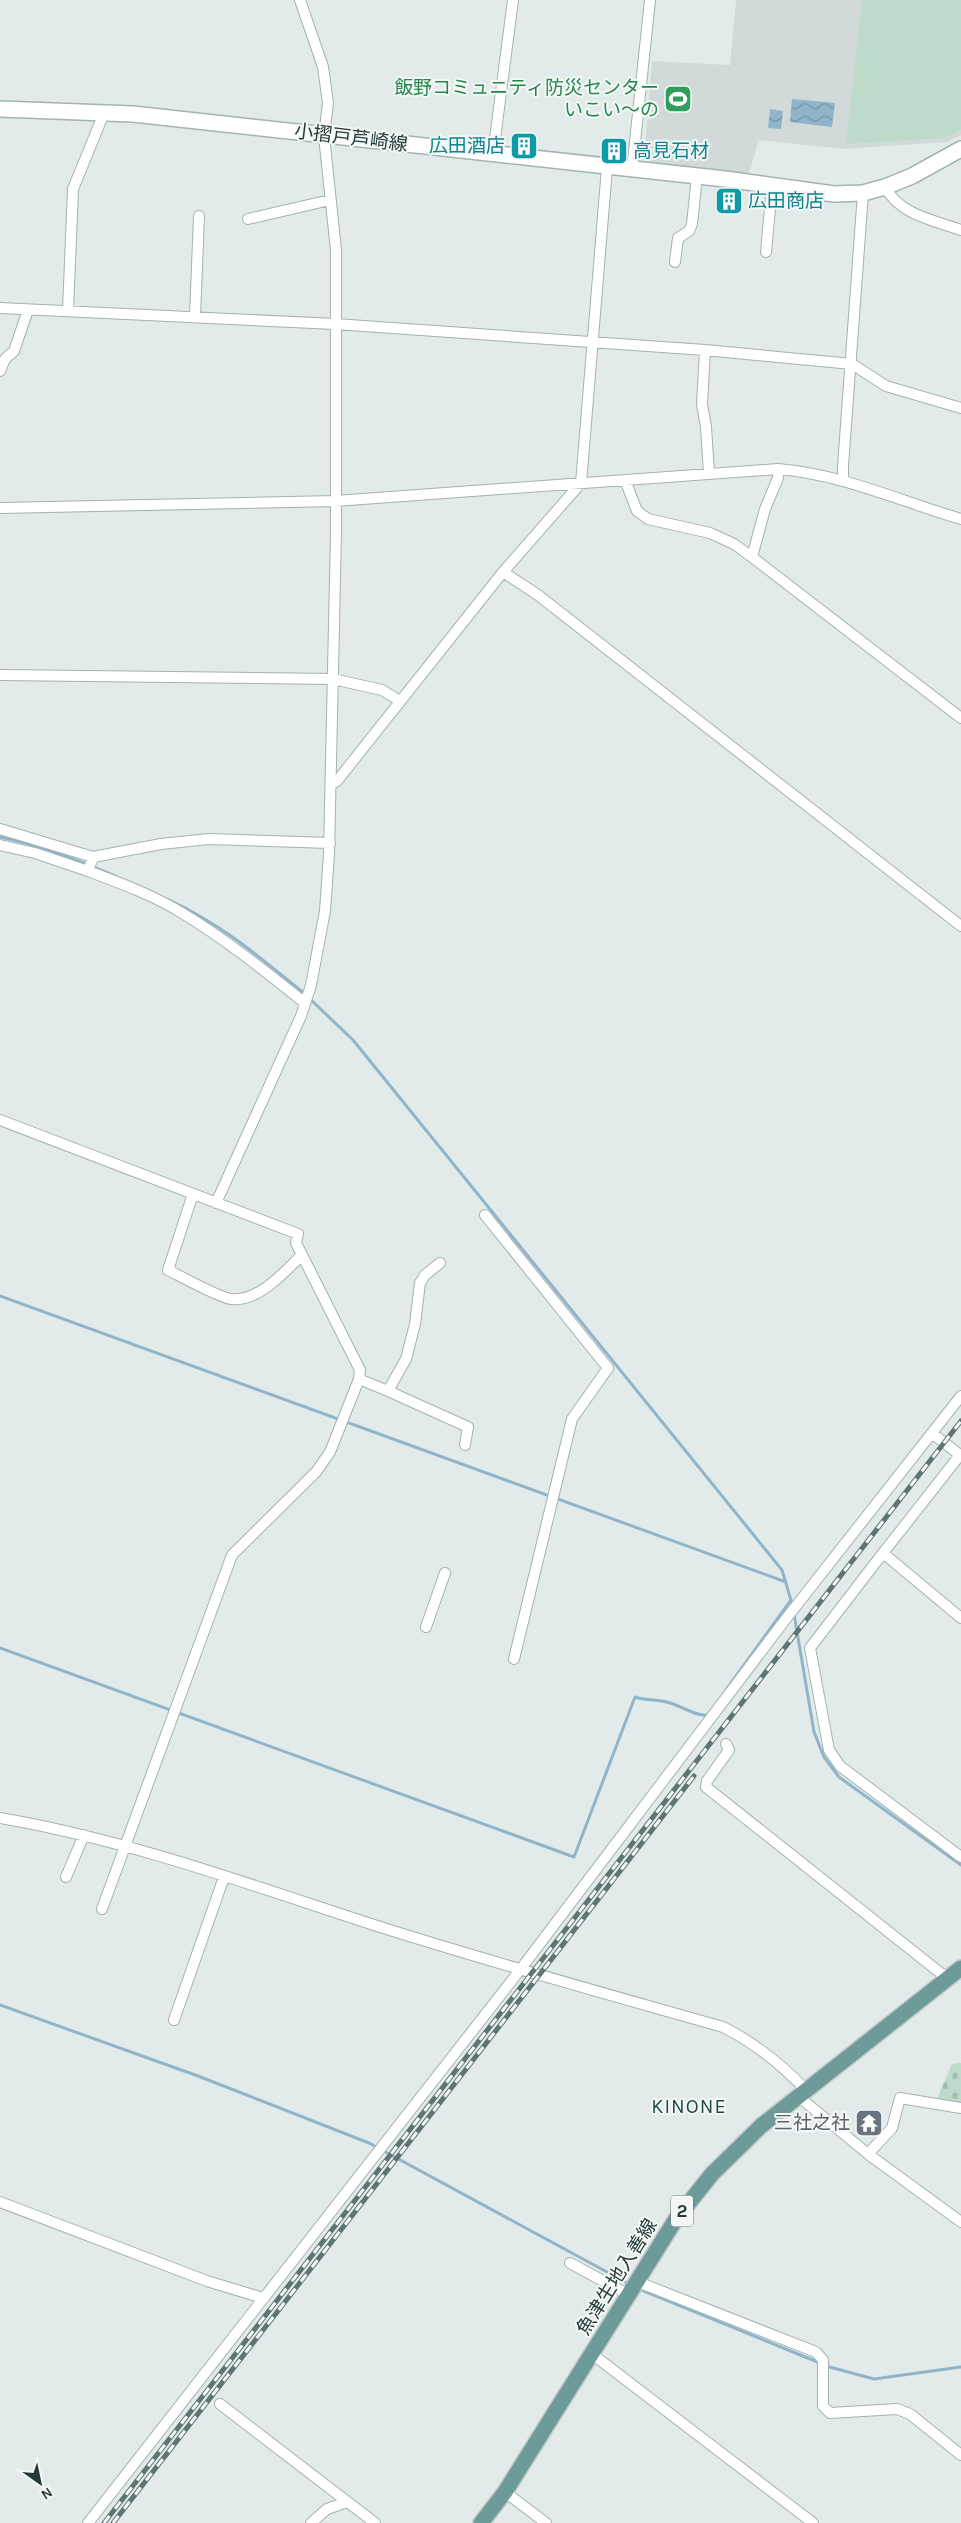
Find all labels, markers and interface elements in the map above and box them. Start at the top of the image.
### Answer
place label: 飯野コミュニティ防災センター いこい～の [394,77,659,121]
sports icon: 飯野コミュニティ防災センター いこい～の [663,84,693,114]
street label: 小摺戸芦崎線 [293,120,409,156]
building icon: 広田酒店 [509,131,539,161]
place label: 広田酒店 [429,135,505,157]
building icon: 高見石材 [599,136,629,166]
place label: 高見石材 [633,140,709,162]
building icon: 広田商店 [714,186,744,216]
place label: 広田商店 [748,190,824,212]
district label: KINONE [651,2095,727,2118]
temple icon: 三社之社 [854,2108,884,2138]
place label: 三社之社 [774,2112,850,2134]
road number: 2 [671,2196,693,2226]
street label: 魚津生地入善線 [572,2215,662,2339]
north arrow [15,2458,65,2508]
text: N [38,2484,56,2503]

